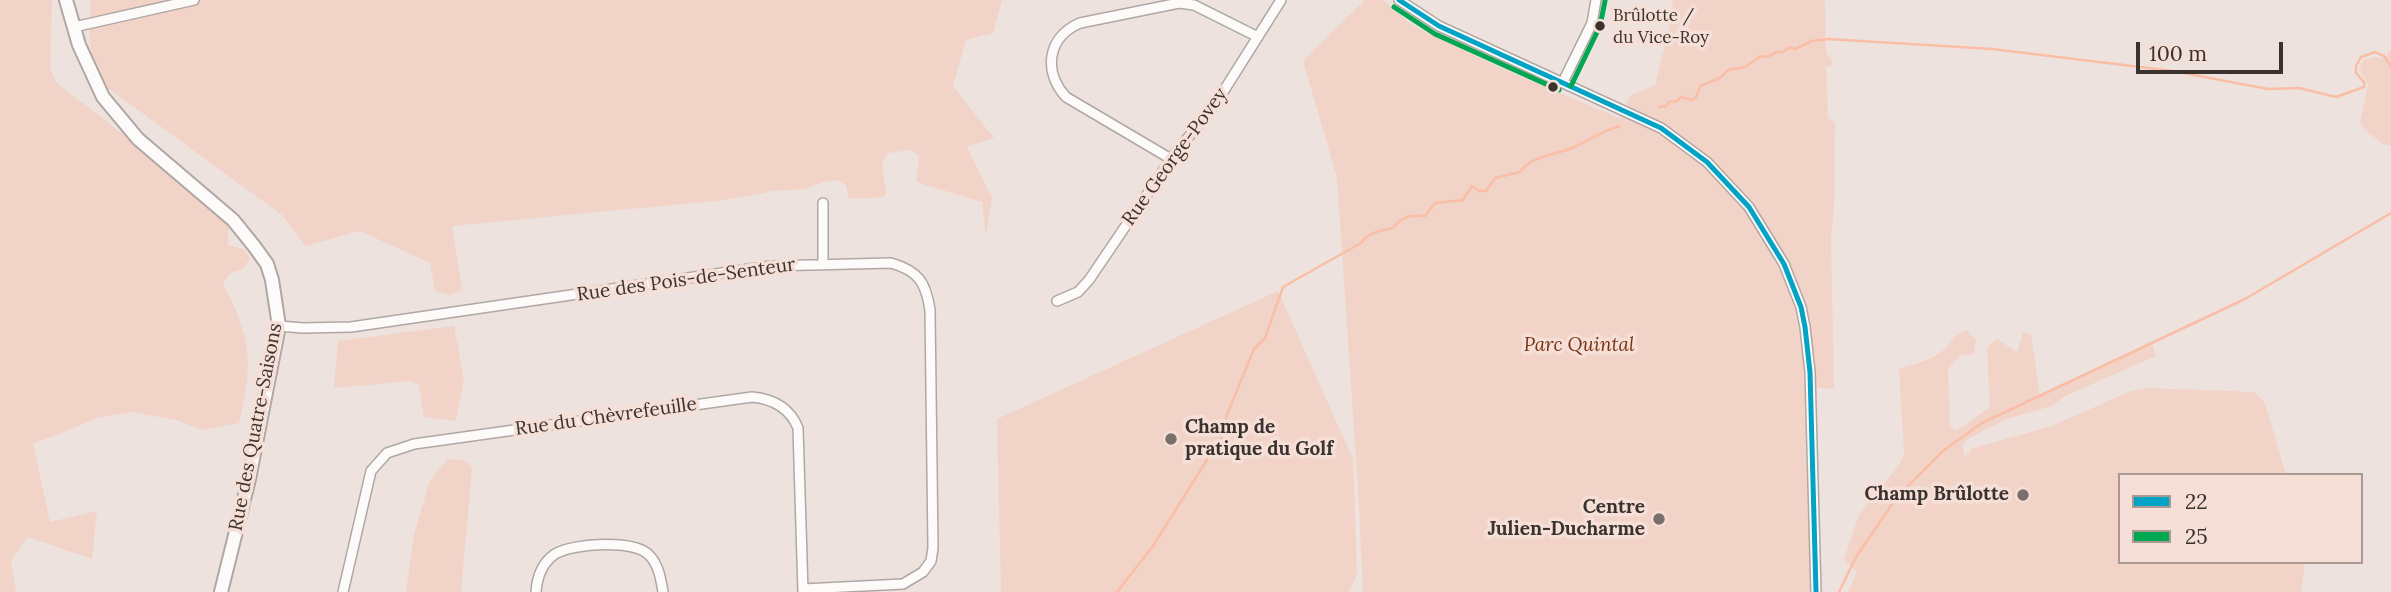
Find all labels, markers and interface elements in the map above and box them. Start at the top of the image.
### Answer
place label: Brûlotte / du Vice-Roy [1613,6,1709,46]
marker: Brûlotte / du Vice-Roy [1593,19,1607,33]
scale bar [2139,28,2286,72]
text: 100 m [2149,40,2207,67]
unlabelled marker [1546,80,1560,94]
street label: Rue George-Povey [1118,84,1232,230]
street label: Rue des Pois-de-Senteur [575,253,797,307]
street label: Rue des Quatre-Saisons [225,321,287,533]
park label: Parc Quintal [1524,335,1634,357]
street label: Rue du Chèvrefeuille [514,393,698,441]
place label: Champ de pratique du Golf [1185,417,1333,461]
marker: Champ de pratique du Golf [1163,431,1179,447]
legend [2118,473,2363,564]
place label: Champ Brûlotte [1865,484,2009,506]
marker: Champ Brûlotte [2015,487,2031,503]
text: 22 [2185,488,2208,515]
place label: Centre Julien-Ducharme [1488,497,1645,541]
marker: Centre Julien-Ducharme [1651,511,1667,527]
text: 25 [2185,523,2208,550]

